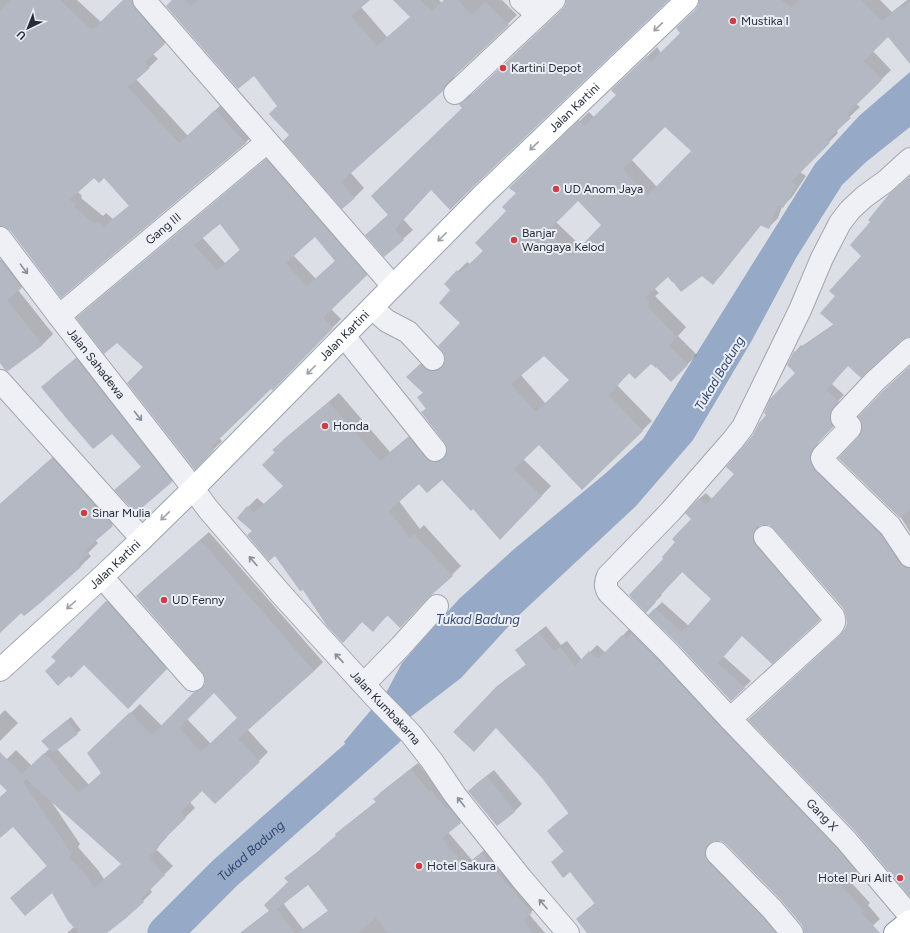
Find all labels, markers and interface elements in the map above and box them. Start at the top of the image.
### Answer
north arrow [8,8,48,48]
place label: Mustika I [741,14,789,28]
marker: Mustika I [728,16,738,26]
one-way arrow [653,22,663,32]
text: U [14,27,29,42]
place label: Kartini Depot [511,61,582,75]
marker: Kartini Depot [498,63,508,73]
street label: Jalan Kartini [546,80,603,135]
one-way arrow [529,141,539,151]
place label: UD Anom Jaya [564,182,643,196]
marker: UD Anom Jaya [551,184,561,194]
street label: Gang III [143,210,184,248]
place label: Banjar Wangaya Kelod [522,226,605,254]
one-way arrow [437,232,446,242]
marker: Banjar Wangaya Kelod [509,235,519,245]
one-way arrow [19,264,28,275]
street label: Jalan Kartini [316,308,372,364]
street label: Jalan Sahadewa [64,325,128,402]
water label: Tukad Badung [691,333,748,413]
one-way arrow [306,365,316,374]
one-way arrow [133,411,142,422]
place label: Honda [333,419,369,433]
marker: Honda [320,421,330,431]
place label: Sinar Mulia [92,506,150,520]
marker: Sinar Mulia [79,508,89,518]
one-way arrow [160,511,170,521]
street label: Jalan Kartini [87,537,143,592]
one-way arrow [248,555,257,566]
place label: UD Fenny [172,593,225,607]
marker: UD Fenny [159,595,169,605]
one-way arrow [66,601,76,610]
water label: Tukad Badung [436,612,520,627]
one-way arrow [335,652,344,663]
street label: Jalan Kumbakarna [347,667,424,748]
street label: Gang X [803,796,841,834]
one-way arrow [457,797,466,808]
water label: Tukad Badung [215,817,288,884]
place label: Hotel Sakura [427,859,496,873]
marker: Hotel Sakura [414,861,424,871]
place label: Hotel Puri Alit [818,871,892,885]
marker: Hotel Puri Alit [895,873,905,883]
one-way arrow [538,898,547,909]

